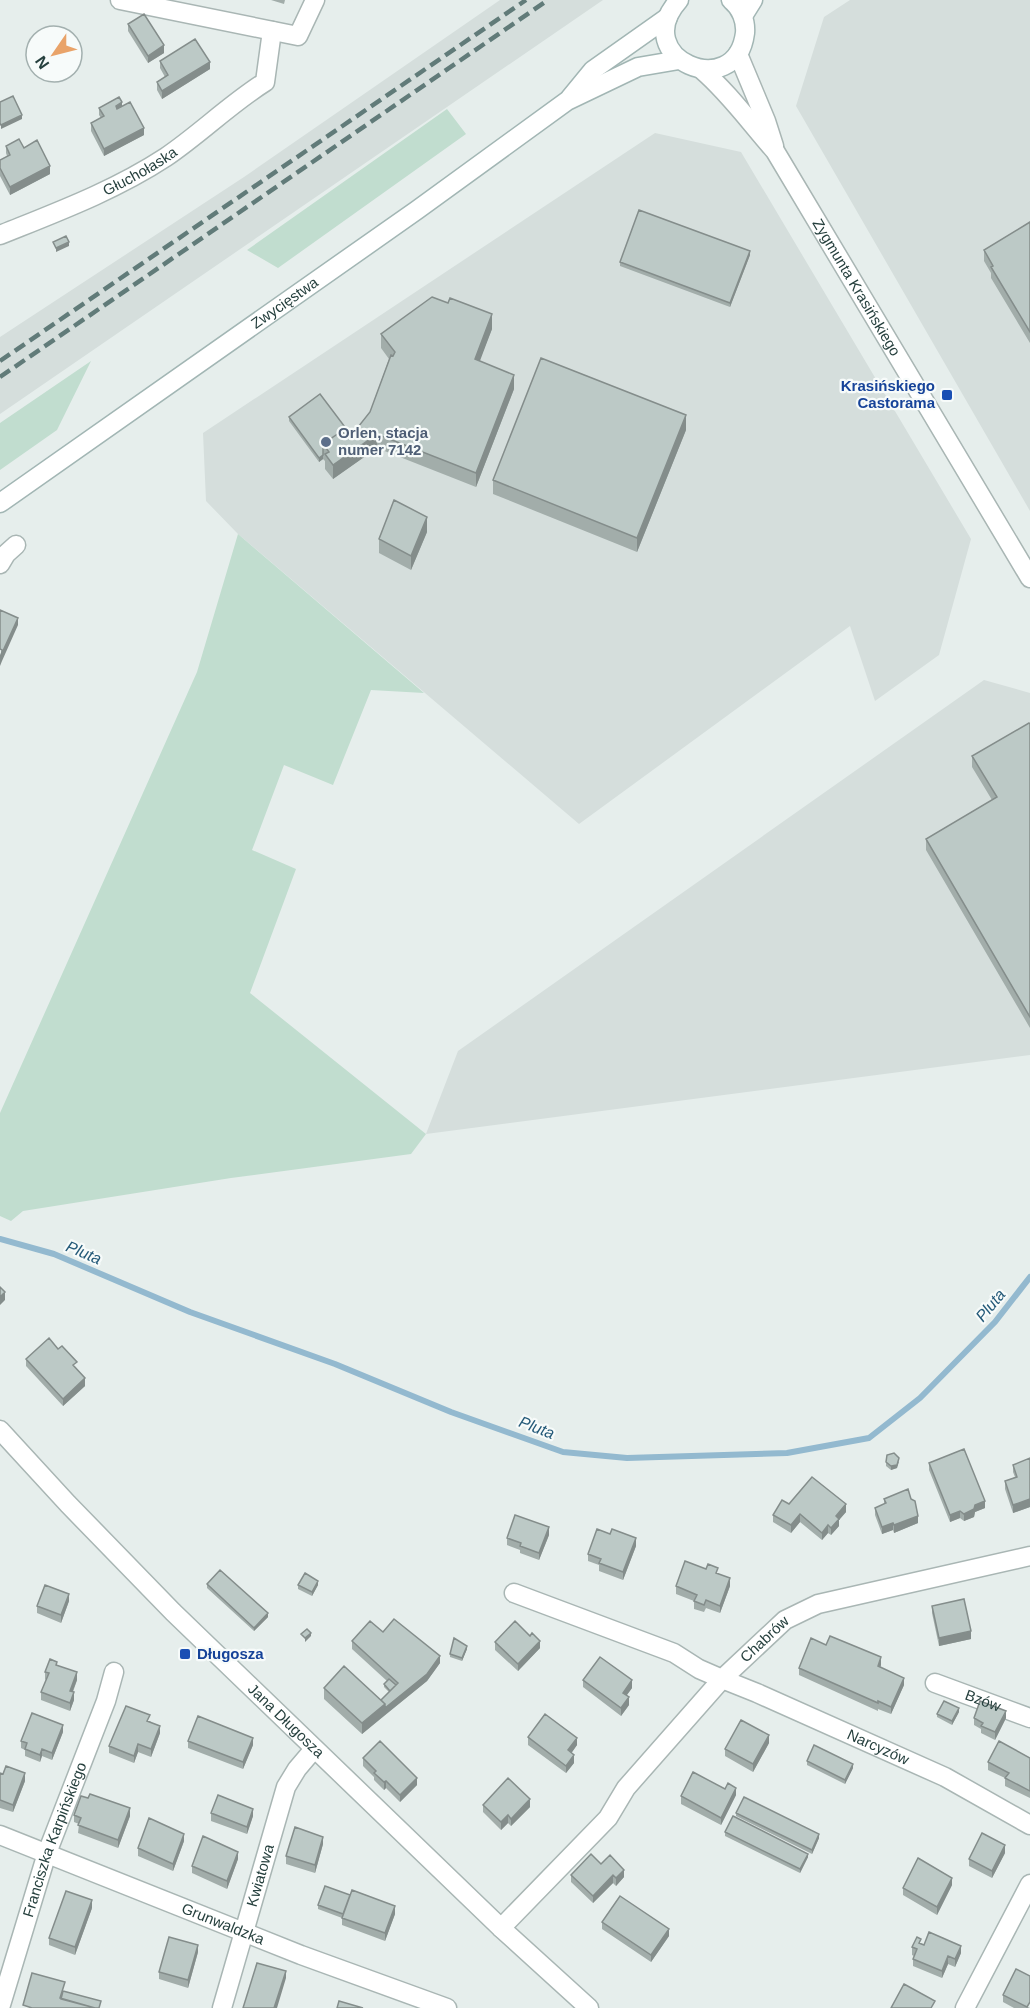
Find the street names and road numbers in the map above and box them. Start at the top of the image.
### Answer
street label: Głuchołaska [100,143,181,199]
street label: Zygmunta Krasińskiego [809,215,904,359]
street label: Zwycięstwa [248,273,322,332]
street label: Chabrów [737,1612,792,1665]
street label: Jana Długosza [245,1680,328,1761]
street label: Bzów [963,1686,1003,1715]
street label: Narcyzów [845,1725,912,1768]
street label: Franciszka Karpińskiego [19,1760,89,1919]
street label: Kwiatowa [243,1841,277,1909]
street label: Grunwaldzka [179,1899,268,1948]

